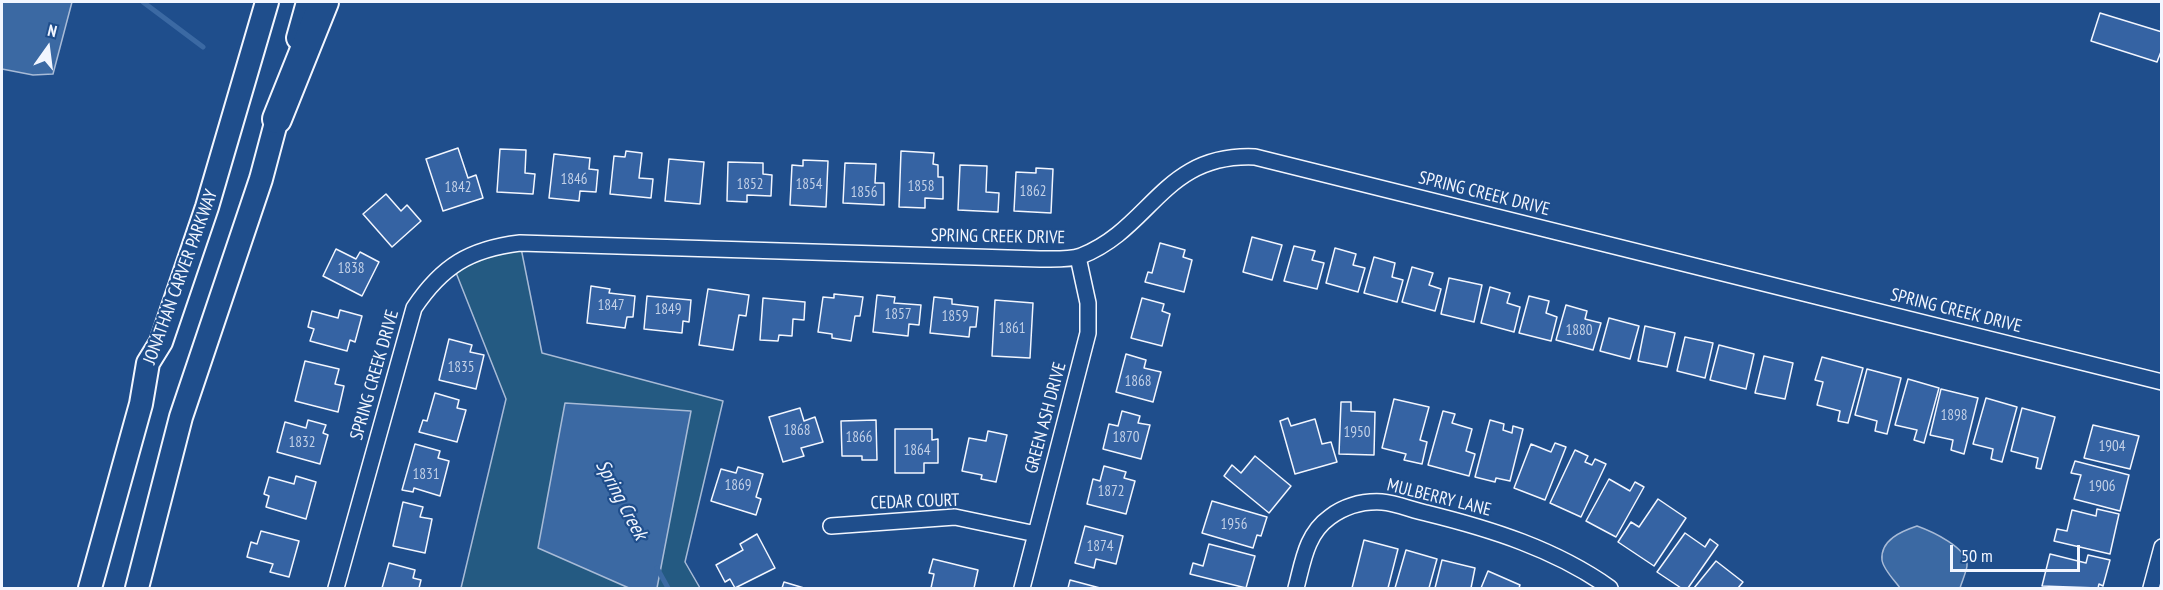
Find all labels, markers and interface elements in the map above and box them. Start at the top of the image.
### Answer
north arrow [18,18,78,78]
text: N [46,20,59,41]
street label: SPRING CREEK DRIVE [1416,167,1552,221]
house number: 1846 [561,171,587,189]
house number: 1852 [737,176,763,194]
house number: 1854 [796,176,822,194]
house number: 1858 [908,178,934,196]
house number: 1842 [445,179,471,197]
house number: 1862 [1020,183,1046,201]
house number: 1856 [851,184,877,202]
street label: JONATHAN CARVER PARKWAY [139,187,223,367]
street label: SPRING CREEK DRIVE [931,225,1065,249]
house number: 1838 [338,260,364,278]
street label: SPRING CREEK DRIVE [1888,284,2024,338]
house number: 1847 [598,297,624,315]
house number: 1849 [655,301,681,319]
house number: 1857 [885,306,911,324]
street label: SPRING CREEK DRIVE [346,307,404,443]
house number: 1859 [942,308,968,326]
house number: 1861 [999,320,1025,338]
house number: 1880 [1566,322,1592,340]
house number: 1835 [448,359,474,377]
street label: GREEN ASH DRIVE [1021,360,1071,476]
house number: 1868 [1125,373,1151,391]
house number: 1898 [1941,407,1967,425]
house number: 1868 [784,422,810,440]
house number: 1950 [1344,424,1370,442]
house number: 1866 [846,429,872,447]
house number: 1870 [1113,429,1139,447]
house number: 1832 [289,434,315,452]
house number: 1904 [2099,438,2125,456]
house number: 1864 [904,442,930,460]
water label: Spring Creek [590,456,652,544]
house number: 1831 [413,466,439,484]
street label: MULBERRY LANE [1385,475,1493,521]
house number: 1869 [725,477,751,495]
house number: 1906 [2089,478,2115,496]
house number: 1872 [1098,483,1124,501]
street label: CEDAR COURT [870,490,960,514]
house number: 1956 [1221,516,1247,534]
scale bar [1953,533,2084,571]
house number: 1874 [1087,538,1113,556]
text: 50 m [1961,544,1993,567]

